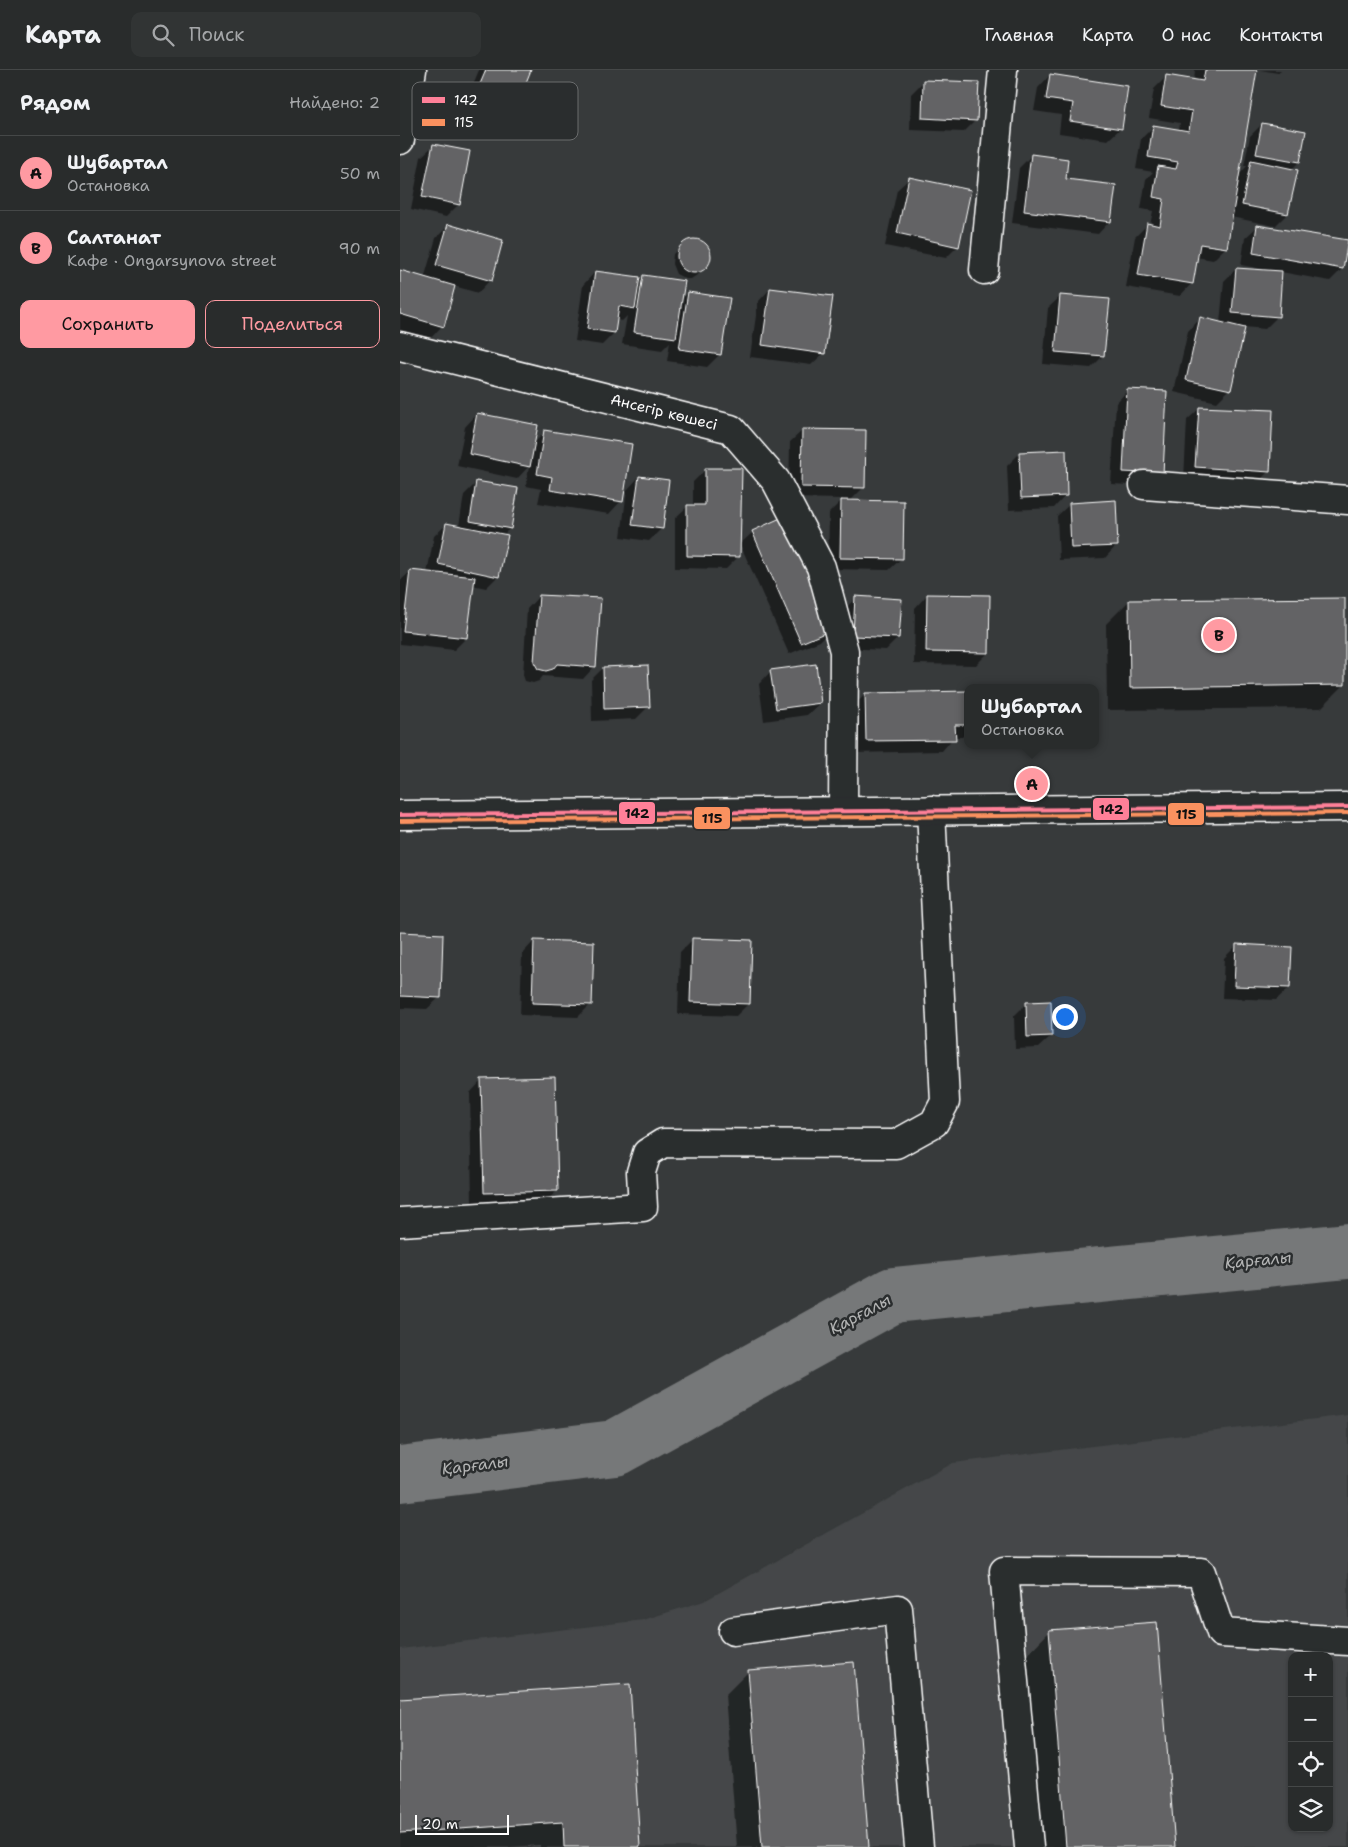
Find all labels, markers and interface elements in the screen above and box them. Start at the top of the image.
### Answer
search box [131,12,481,57]
text: Карта [25,19,101,51]
icon: search [149,21,177,49]
text: Поиск [189,22,244,47]
text: Главная [984,23,1054,47]
text: Карта [1082,23,1134,47]
text: О нас [1162,23,1211,47]
text: Контакты [1239,23,1323,47]
legend [412,82,578,140]
text: Рядом [20,89,90,117]
text: 142 [454,91,478,109]
text: Найдено: 2 [289,92,380,113]
text: 115 [454,113,474,131]
text: Шубартал [67,150,168,175]
text: A [30,163,42,184]
text: 50 m [340,163,380,184]
text: Остановка [67,175,150,196]
text: Салтанат [67,225,161,250]
text: B [31,238,41,259]
text: 90 m [339,238,380,259]
text: Кафе · Ongarsynova street [67,250,277,271]
button: Сохранить [20,300,195,348]
button: Поделиться [205,300,380,348]
street label: Ансегір көшесі [609,389,719,435]
pin: B [1203,616,1235,654]
popup [964,684,1099,749]
text: Шубартал [981,694,1082,719]
text: Остановка [981,719,1064,740]
pin: A [1016,765,1048,803]
line badge: 142 [1092,797,1130,821]
text: 142 [1099,800,1124,818]
line badge: 142 [618,801,656,825]
line badge: 115 [1167,802,1205,826]
text: 142 [625,804,650,822]
text: 115 [1175,805,1197,823]
line badge: 115 [693,806,731,830]
text: 115 [701,809,723,827]
your location [1052,1004,1078,1030]
water label: Қарғалы [1224,1247,1293,1273]
water label: Қарғалы [826,1289,895,1339]
water label: Қарғалы [441,1450,510,1479]
map controls [1288,1652,1333,1832]
button: + [1288,1652,1333,1697]
button: − [1288,1697,1333,1742]
button: locate [1288,1742,1333,1787]
button: layers [1288,1787,1333,1832]
scale bar [415,1812,509,1835]
text: 20 m [422,1815,458,1833]

